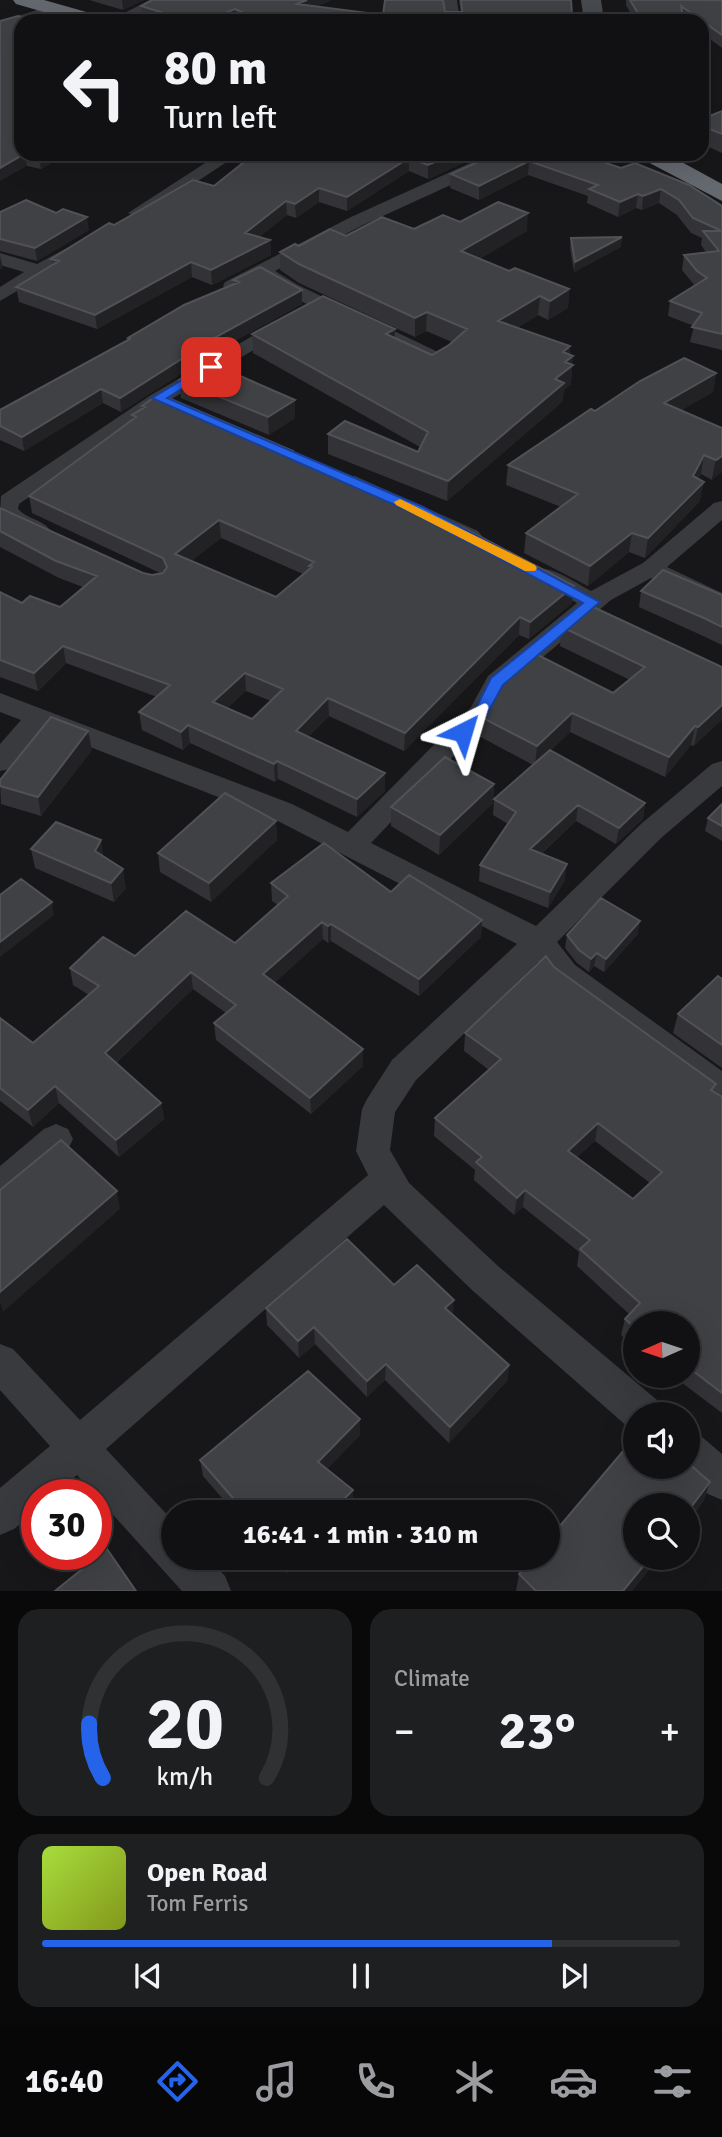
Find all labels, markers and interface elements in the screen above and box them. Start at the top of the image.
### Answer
text: 80 m [164,38,267,98]
icon: left [49,42,140,133]
text: Turn left [164,98,277,137]
pin [181,337,241,397]
icon: arrive [192,348,230,386]
position arrow [426,695,500,769]
north arrow [623,1311,700,1388]
map controls [623,1311,700,1570]
button: sound [623,1402,700,1479]
speed limit sign: 30 [21,1479,112,1570]
button: search [623,1493,700,1570]
text: 16:41 · 1 min · 310 m [243,1519,478,1551]
text: Climate [394,1664,470,1693]
text: 20 [146,1681,224,1770]
text: 23° [499,1699,575,1763]
text: − [394,1708,415,1755]
text: + [659,1708,680,1755]
text: km/h [157,1761,213,1792]
text: Open Road [147,1857,268,1889]
text: Tom Ferris [147,1889,248,1918]
icon: previous [129,1957,167,1995]
icon: pause [342,1957,380,1995]
icon: next [555,1957,593,1995]
icon: directions [153,2057,202,2106]
icon: music [252,2057,301,2106]
icon: phone [351,2057,400,2106]
icon: climate [450,2057,499,2106]
icon: car [549,2057,598,2106]
icon: filters [648,2057,697,2106]
text: 16:40 [25,2062,104,2101]

